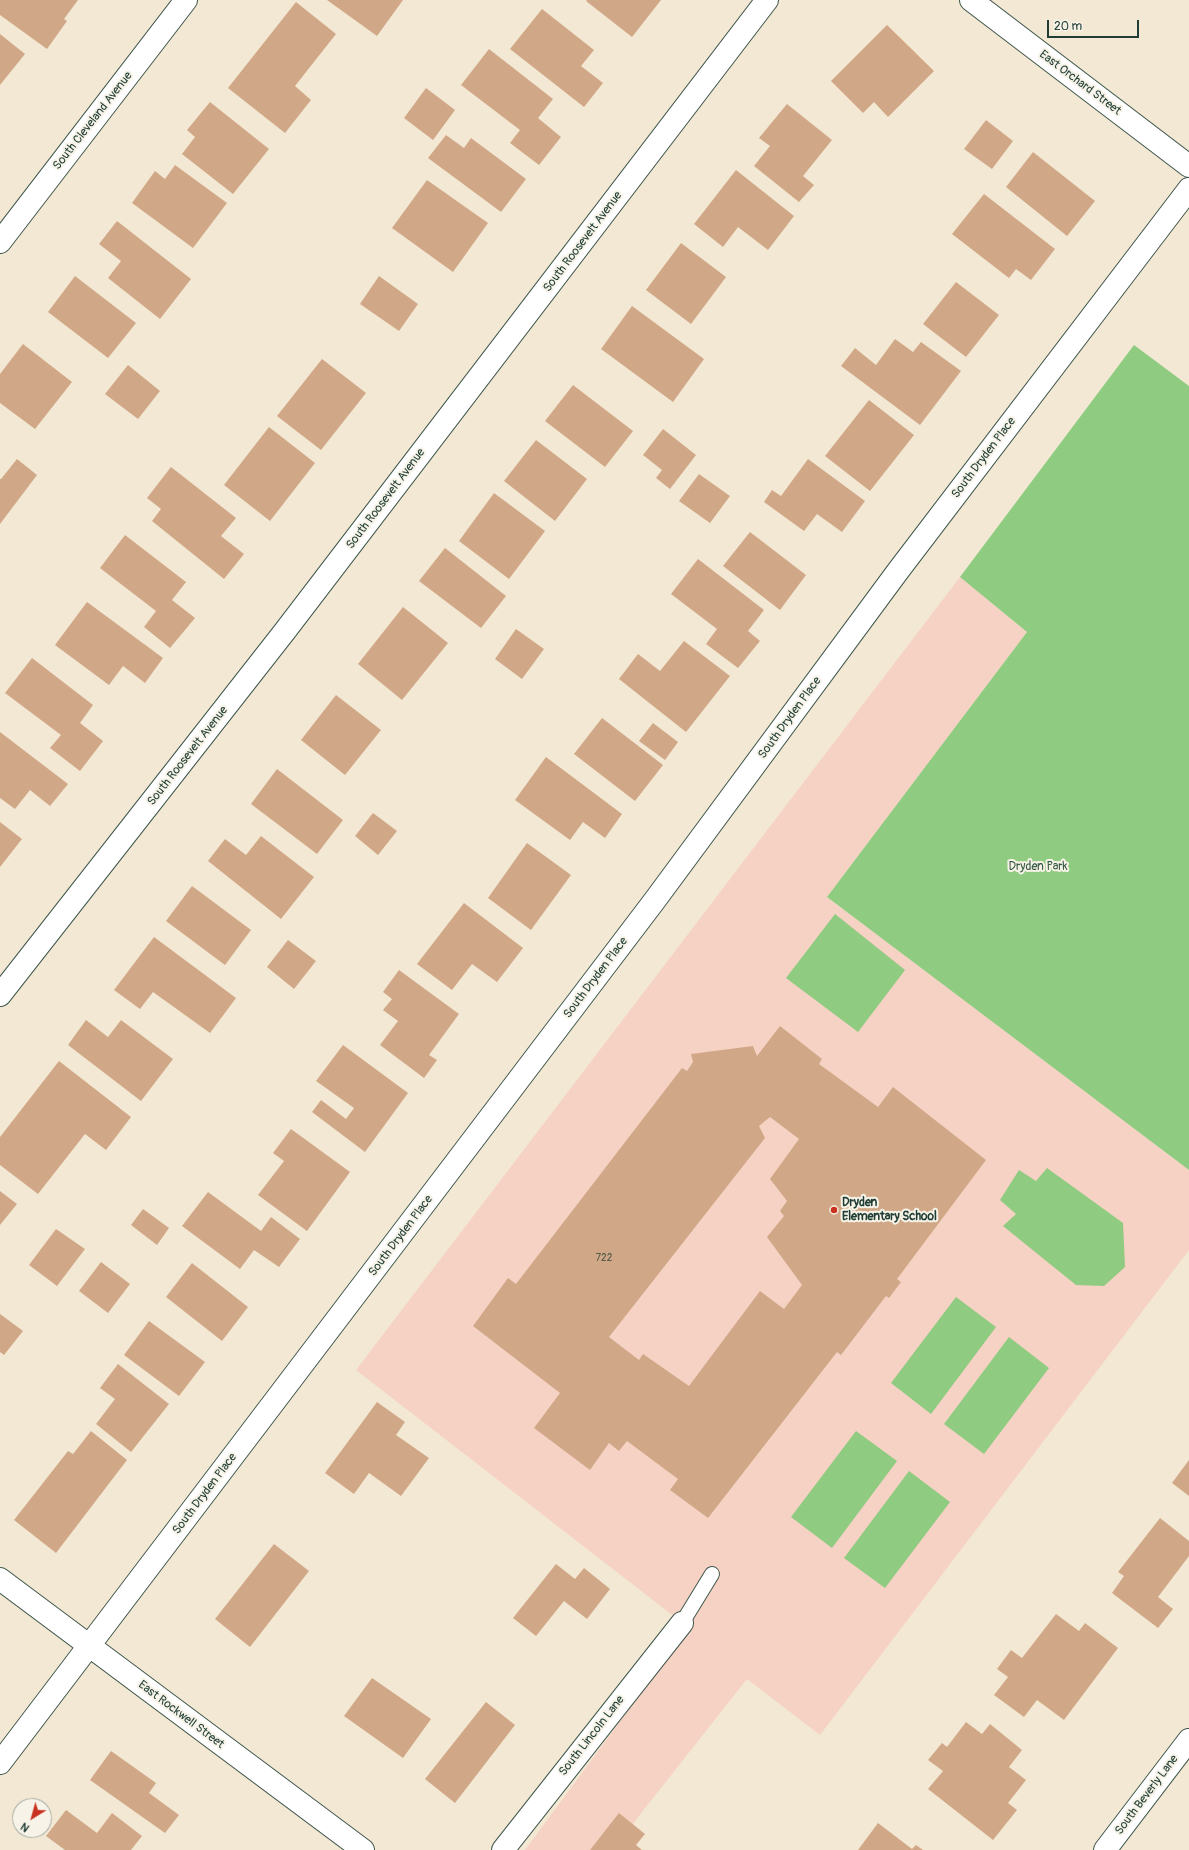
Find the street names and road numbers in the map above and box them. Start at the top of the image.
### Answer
street label: East Orchard Street [1036,47,1124,119]
street label: South Cleveland Avenue [50,69,136,173]
street label: South Roosevelt Avenue [540,189,626,295]
street label: South Dryden Place [949,415,1019,501]
street label: South Roosevelt Avenue [343,446,429,552]
street label: South Dryden Place [755,674,825,762]
street label: South Roosevelt Avenue [145,703,231,809]
street label: South Dryden Place [561,935,631,1021]
street label: South Dryden Place [366,1193,436,1279]
street label: South Dryden Place [170,1451,240,1537]
street label: East Rockwell Street [135,1678,227,1752]
street label: South Lincoln Lane [556,1693,628,1779]
street label: South Beverly Lane [1112,1752,1182,1838]

